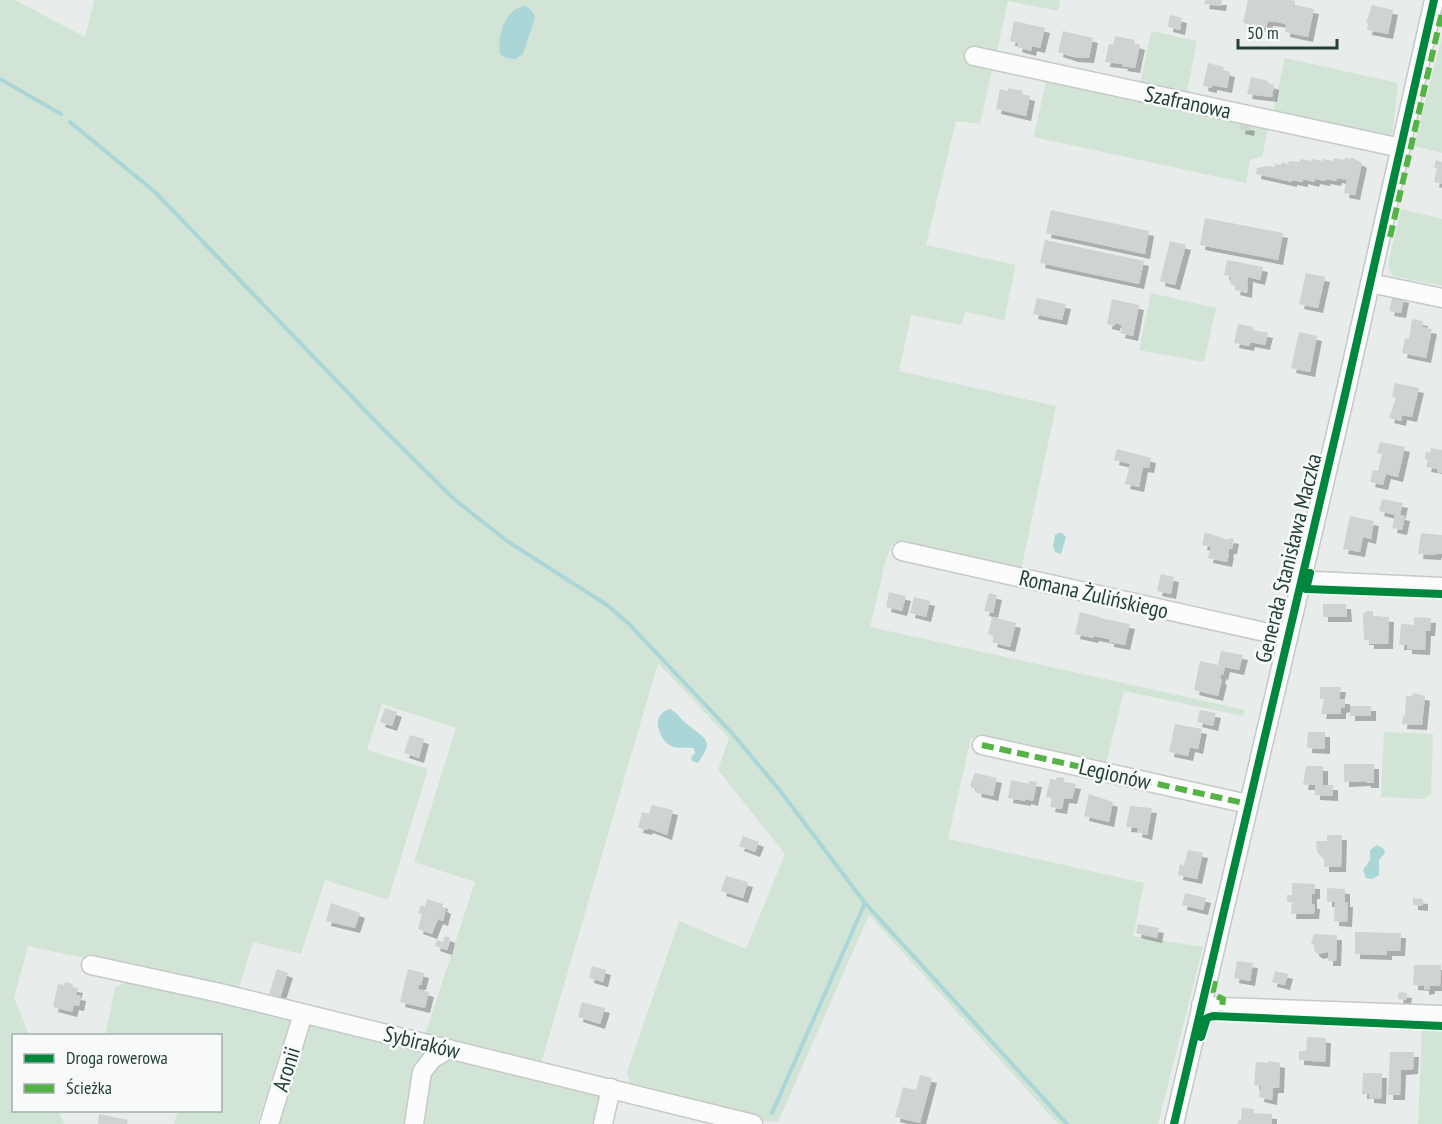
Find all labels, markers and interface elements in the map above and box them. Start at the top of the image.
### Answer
scale bar [1238,12,1337,50]
text: 50 m [1247,21,1279,44]
street label: Szafranowa [1142,79,1234,125]
street label: Generała Stanisława Maczka [1248,451,1328,665]
street label: Romana Żulińskiego [1017,563,1171,625]
street label: Legionów [1076,752,1154,796]
street label: Sybiraków [381,1019,463,1065]
legend [12,1034,222,1112]
street label: Aronii [266,1043,306,1095]
text: Droga rowerowa [66,1046,168,1069]
text: Ścieżka [66,1076,112,1099]

